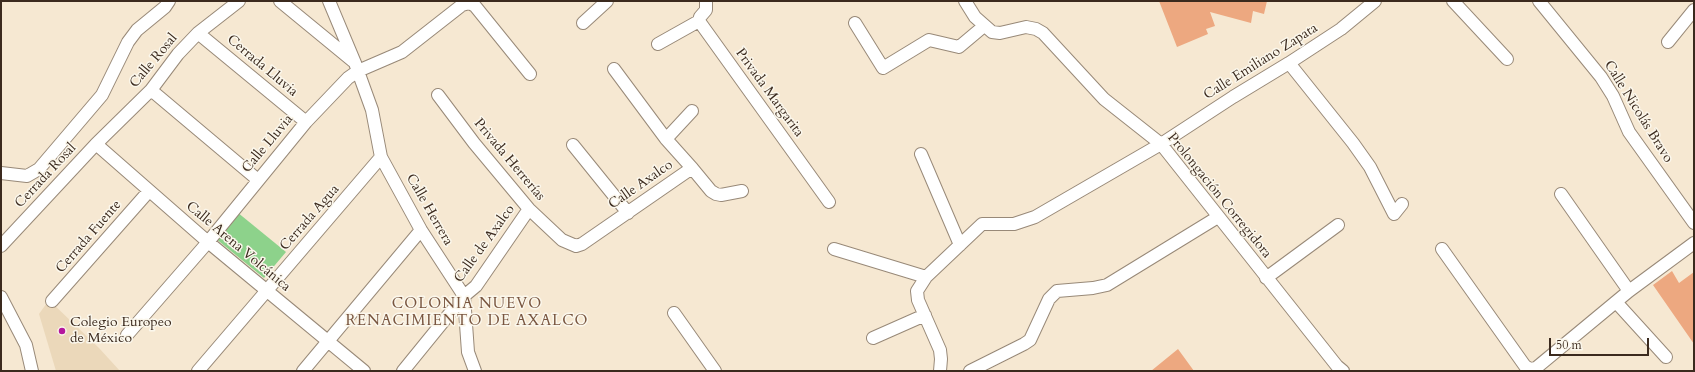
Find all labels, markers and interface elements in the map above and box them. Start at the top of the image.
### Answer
street label: Calle Emiliano Zapata [1201,20,1321,104]
street label: Calle Rosal [126,30,182,92]
street label: Cerrada Lluvia [223,31,301,101]
street label: Privada Margarita [731,45,807,141]
street label: Calle Nicolás Bravo [1600,58,1676,166]
street label: Calle Lluvia [239,111,297,177]
street label: Privada Herrerías [470,115,548,205]
street label: Prolongación Corregidora [1163,130,1275,262]
street label: Cerrada Rosal [12,140,80,212]
street label: Calle Axalco [606,157,676,213]
street label: Calle Herrera [402,171,456,249]
street label: Cerrada Agua [277,181,343,255]
street label: Cerrada Fuente [53,197,125,277]
street label: Calle Arena Volcánica [182,198,294,296]
street label: Calle de Axalco [451,202,519,286]
district label: COLONIA NUEVO RENACIMIENTO DE AXALCO [345,296,589,331]
place label: Colegio Europeo de México [70,315,172,348]
marker: Colegio Europeo de México [57,326,67,336]
scale bar [1551,330,1651,356]
text: 50 m [1556,337,1582,353]

